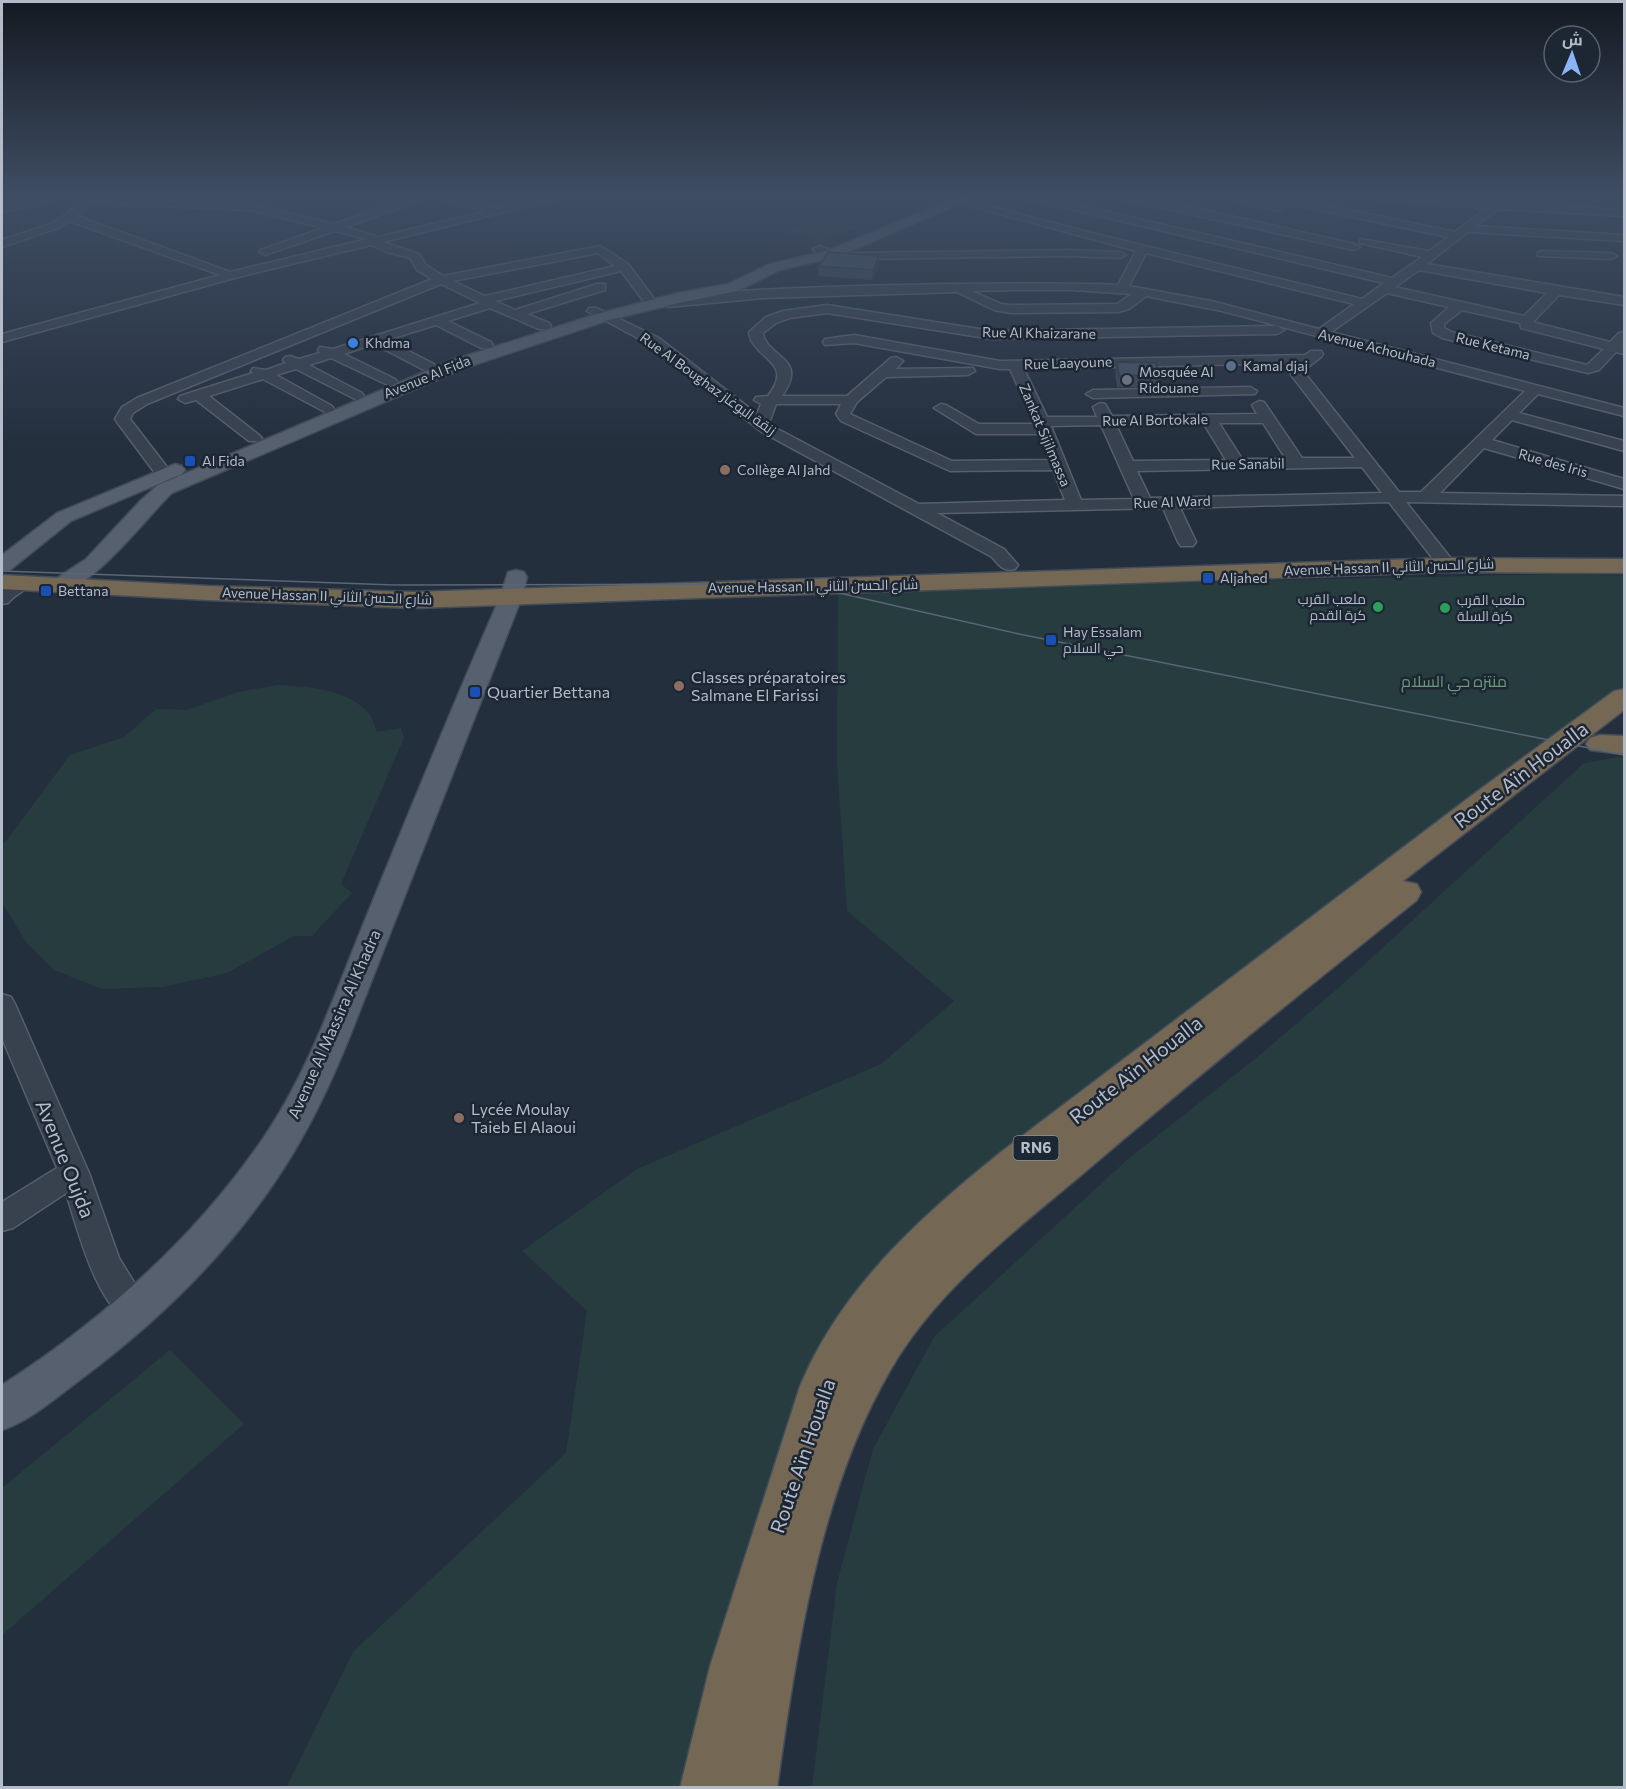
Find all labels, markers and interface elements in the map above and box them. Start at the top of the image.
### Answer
north arrow [1542,24,1602,84]
text: ش [1562,29,1583,49]
street label: Rue Al Khaizarane [982,323,1096,342]
street label: Avenue Achouhada [1317,325,1438,370]
street label: Rue Ketama [1454,328,1532,363]
street label: Rue Al Boughaz زنقة البوغاز [637,329,780,439]
place label: Khdma [365,334,410,351]
marker: Khdma [346,336,360,350]
street label: Avenue Al Fida [381,351,473,402]
street label: Rue Laayoune [1024,352,1112,373]
place label: Kamal djaj [1243,357,1308,374]
marker: Kamal djaj [1224,359,1238,373]
place label: Mosquée Al Ridouane [1139,363,1214,396]
marker: Mosquée Al Ridouane [1120,373,1134,387]
street label: Zankat Sijilmassa [1016,381,1075,489]
street label: Rue Al Bortokale [1102,410,1208,429]
street label: Rue des Iris [1517,445,1590,481]
place label: Al Fida [202,452,245,469]
marker: Al Fida [183,454,197,468]
street label: Rue Sanabil [1211,454,1285,473]
place label: Collège Al Jahd [737,461,830,478]
marker: Collège Al Jahd [718,463,732,477]
street label: Rue Al Ward [1133,492,1211,511]
street label: Avenue Hassan II شارع الحسن الثاني [1283,554,1495,583]
place label: Aljahed [1220,569,1268,586]
marker: Aljahed [1201,571,1215,585]
street label: Avenue Hassan II شارع الحسن الثاني [708,575,918,600]
place label: Bettana [58,582,108,599]
street label: Avenue Hassan II شارع الحسن الثاني [221,583,433,612]
marker: Bettana [39,584,53,598]
place label: ملعب القرب كرة القدم [1298,590,1366,625]
place label: ملعب القرب كرة السلة [1457,591,1525,624]
marker: ملعب القرب كرة القدم [1371,600,1385,614]
marker: ملعب القرب كرة السلة [1438,601,1452,615]
place label: Hay Essalam حي السلام [1063,623,1142,660]
marker: Hay Essalam حي السلام [1044,633,1058,647]
place label: Classes préparatoires Salmane El Farissi [691,667,846,704]
park label: منتزه حي السلام [1401,671,1507,695]
marker: Classes préparatoires Salmane El Farissi [672,679,686,693]
place label: Quartier Bettana [487,682,610,701]
marker: Quartier Bettana [468,685,482,699]
street label: Route Aïn Houalla [1449,716,1592,832]
street label: Avenue Al Massira Al Khadra [283,926,384,1121]
street label: Route Aïn Houalla [1064,1010,1206,1128]
street label: Avenue Oujda [31,1096,100,1221]
place label: Lycée Moulay Taieb El Alaoui [471,1099,576,1136]
marker: Lycée Moulay Taieb El Alaoui [452,1111,466,1125]
road number: RN6 [1014,1136,1058,1160]
street label: Route Aïn Houalla [764,1375,840,1536]

